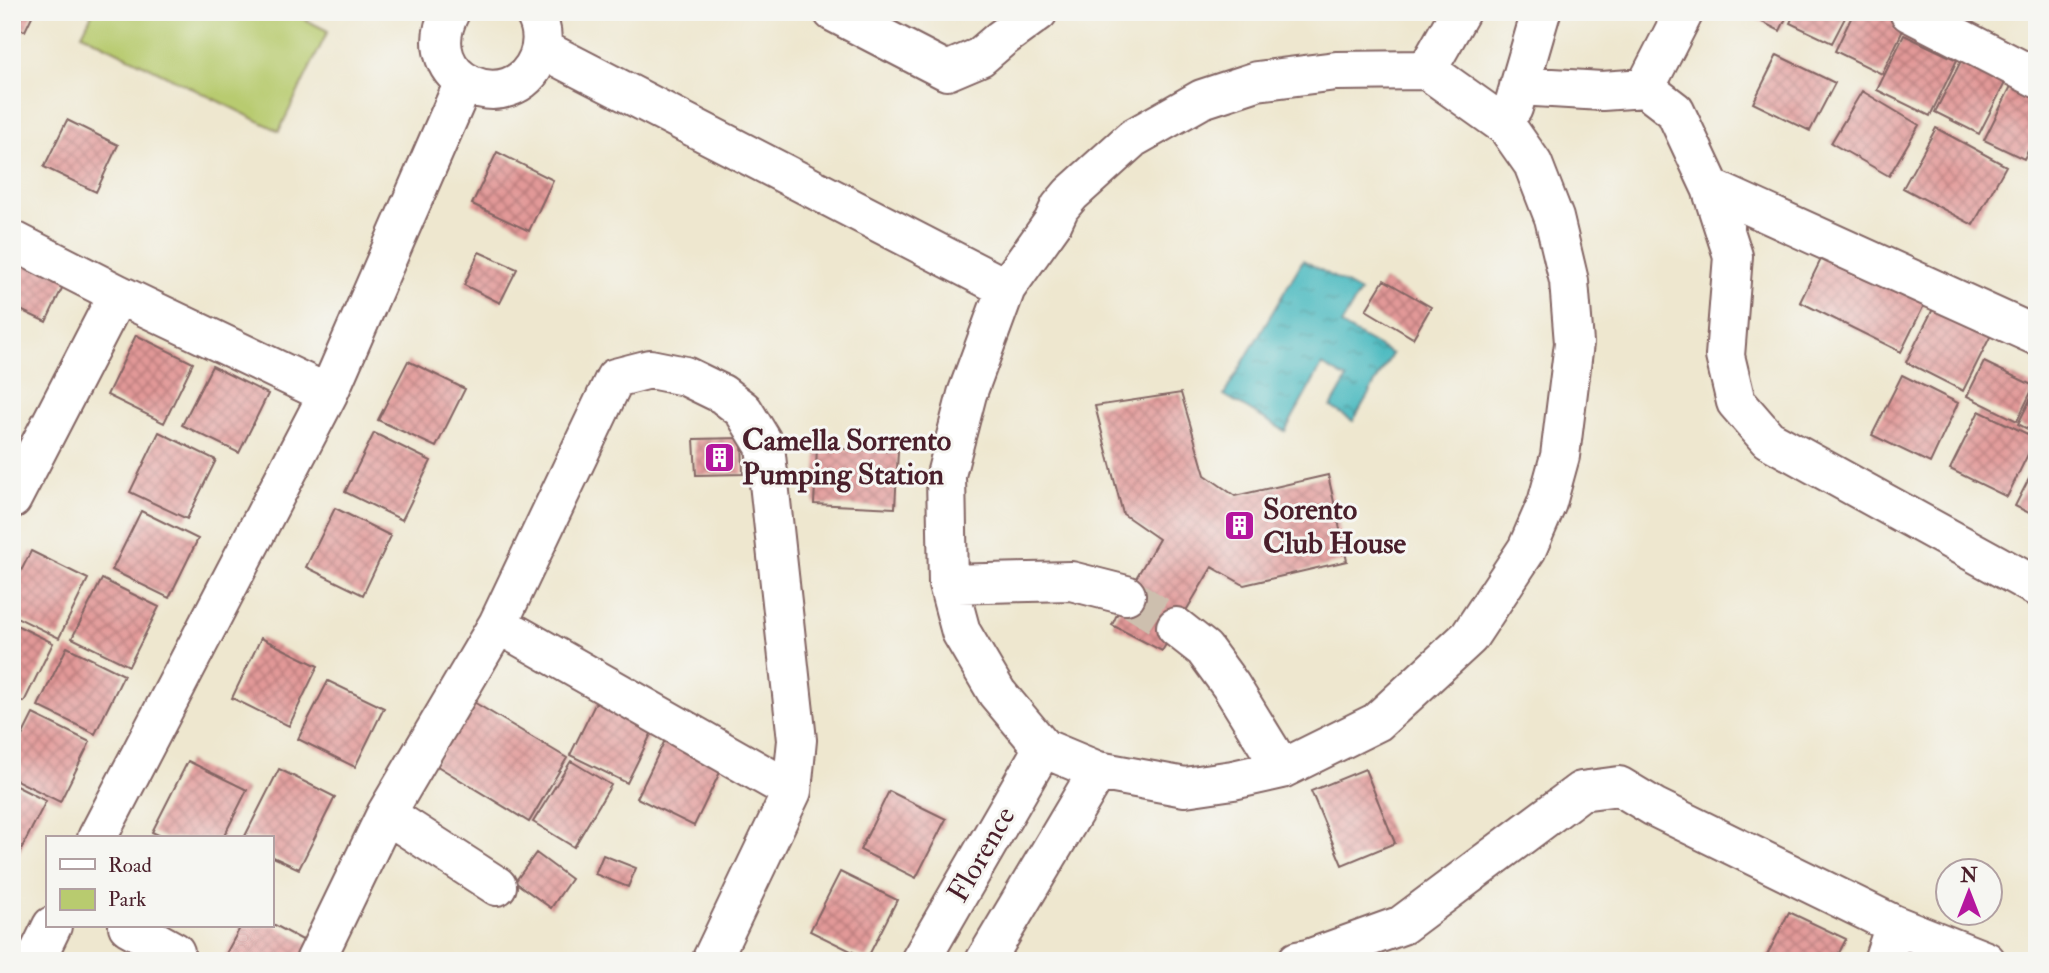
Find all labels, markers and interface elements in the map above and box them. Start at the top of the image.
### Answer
place label: Camella Sorrento Pumping Station [742,422,951,493]
building icon: Camella Sorrento Pumping Station [702,440,736,474]
place label: Sorento Club House [1263,491,1406,562]
building icon: Sorento Club House [1223,509,1257,543]
street label: Florence [939,800,1024,909]
legend [46,836,273,928]
text: Road [108,852,153,879]
north arrow [1934,858,2004,928]
text: N [1959,864,1978,888]
text: Park [108,886,146,913]

